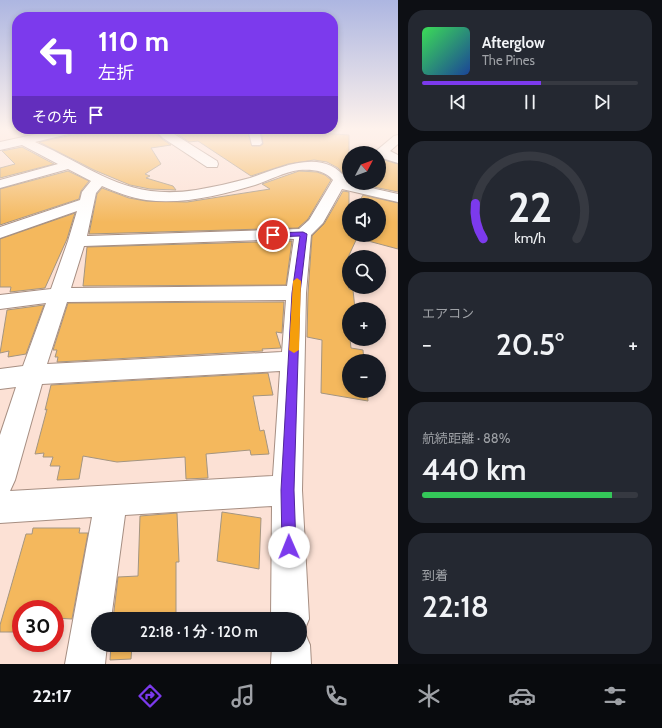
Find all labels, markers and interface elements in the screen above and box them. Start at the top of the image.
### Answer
text: 110 m [98,24,169,58]
icon: left [32,28,84,80]
text: Afterglow [482,34,545,52]
text: The Pines [482,52,535,68]
text: 左折 [98,62,134,84]
icon: previous [447,91,469,113]
icon: pause [519,91,541,113]
icon: next [591,91,613,113]
icon: arrive [85,104,107,126]
text: その先 [32,108,77,126]
north arrow [342,146,386,190]
map controls [342,146,386,398]
text: 22 [508,182,552,232]
button: sound [342,198,386,242]
pin [256,218,290,252]
icon: arrive [262,224,284,246]
text: km/h [514,229,546,247]
button: search [342,250,386,294]
button: + [342,302,386,346]
text: エアコン [422,305,474,321]
text: 20.5° [496,326,564,363]
text: − [422,331,432,358]
text: + [628,331,638,358]
button: − [342,354,386,398]
text: 航続距離 · 88% [422,430,510,446]
text: 440 km [422,451,526,488]
position arrow [268,526,310,568]
text: 到着 [422,567,448,583]
text: 22:18 [422,588,489,625]
speed limit sign: 30 [12,600,64,652]
text: 22:18 · 1 分 · 120 m [140,623,258,641]
icon: directions [136,682,164,710]
icon: music [229,682,257,710]
icon: phone [322,682,350,710]
icon: climate [415,682,443,710]
icon: car [508,682,536,710]
icon: filters [601,682,629,710]
text: 22:17 [33,685,71,707]

